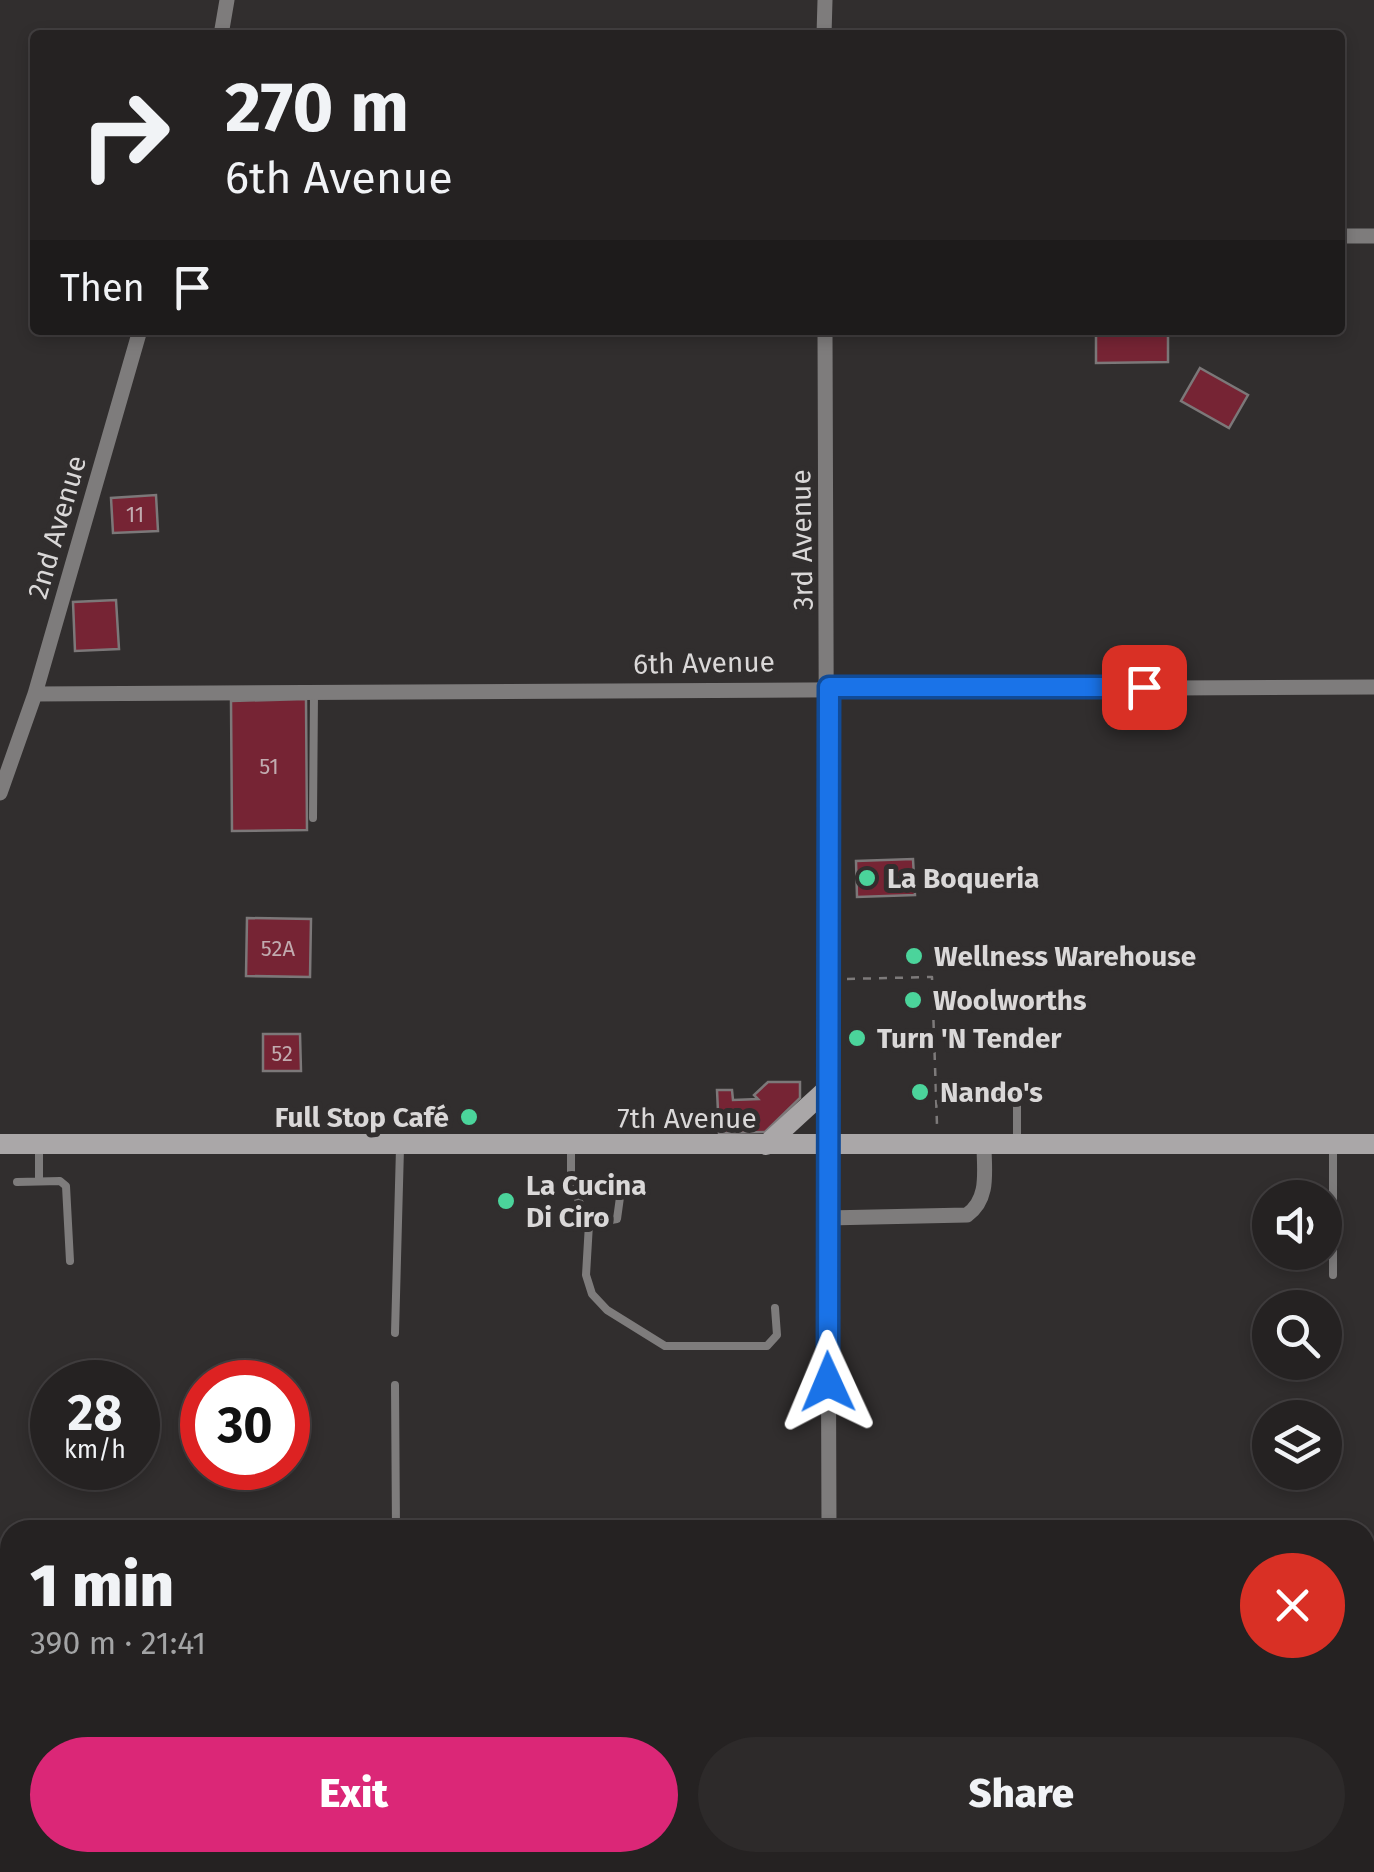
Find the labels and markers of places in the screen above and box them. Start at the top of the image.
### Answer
pin [1102,645,1187,730]
place label: La Boqueria [887,862,1039,895]
marker: La Boqueria [856,867,878,889]
place label: Wellness Warehouse [934,940,1196,973]
marker: Wellness Warehouse [903,945,925,967]
place label: Woolworths [933,984,1087,1017]
marker: Woolworths [902,989,924,1011]
place label: Turn 'N Tender [877,1022,1062,1055]
marker: Turn 'N Tender [846,1027,868,1049]
place label: Nando's [940,1076,1043,1109]
marker: Nando's [909,1081,931,1103]
place label: Full Stop Café [275,1101,449,1134]
marker: Full Stop Café [458,1106,480,1128]
place label: La Cucina Di Ciro [526,1169,647,1234]
marker: La Cucina Di Ciro [495,1190,517,1212]

